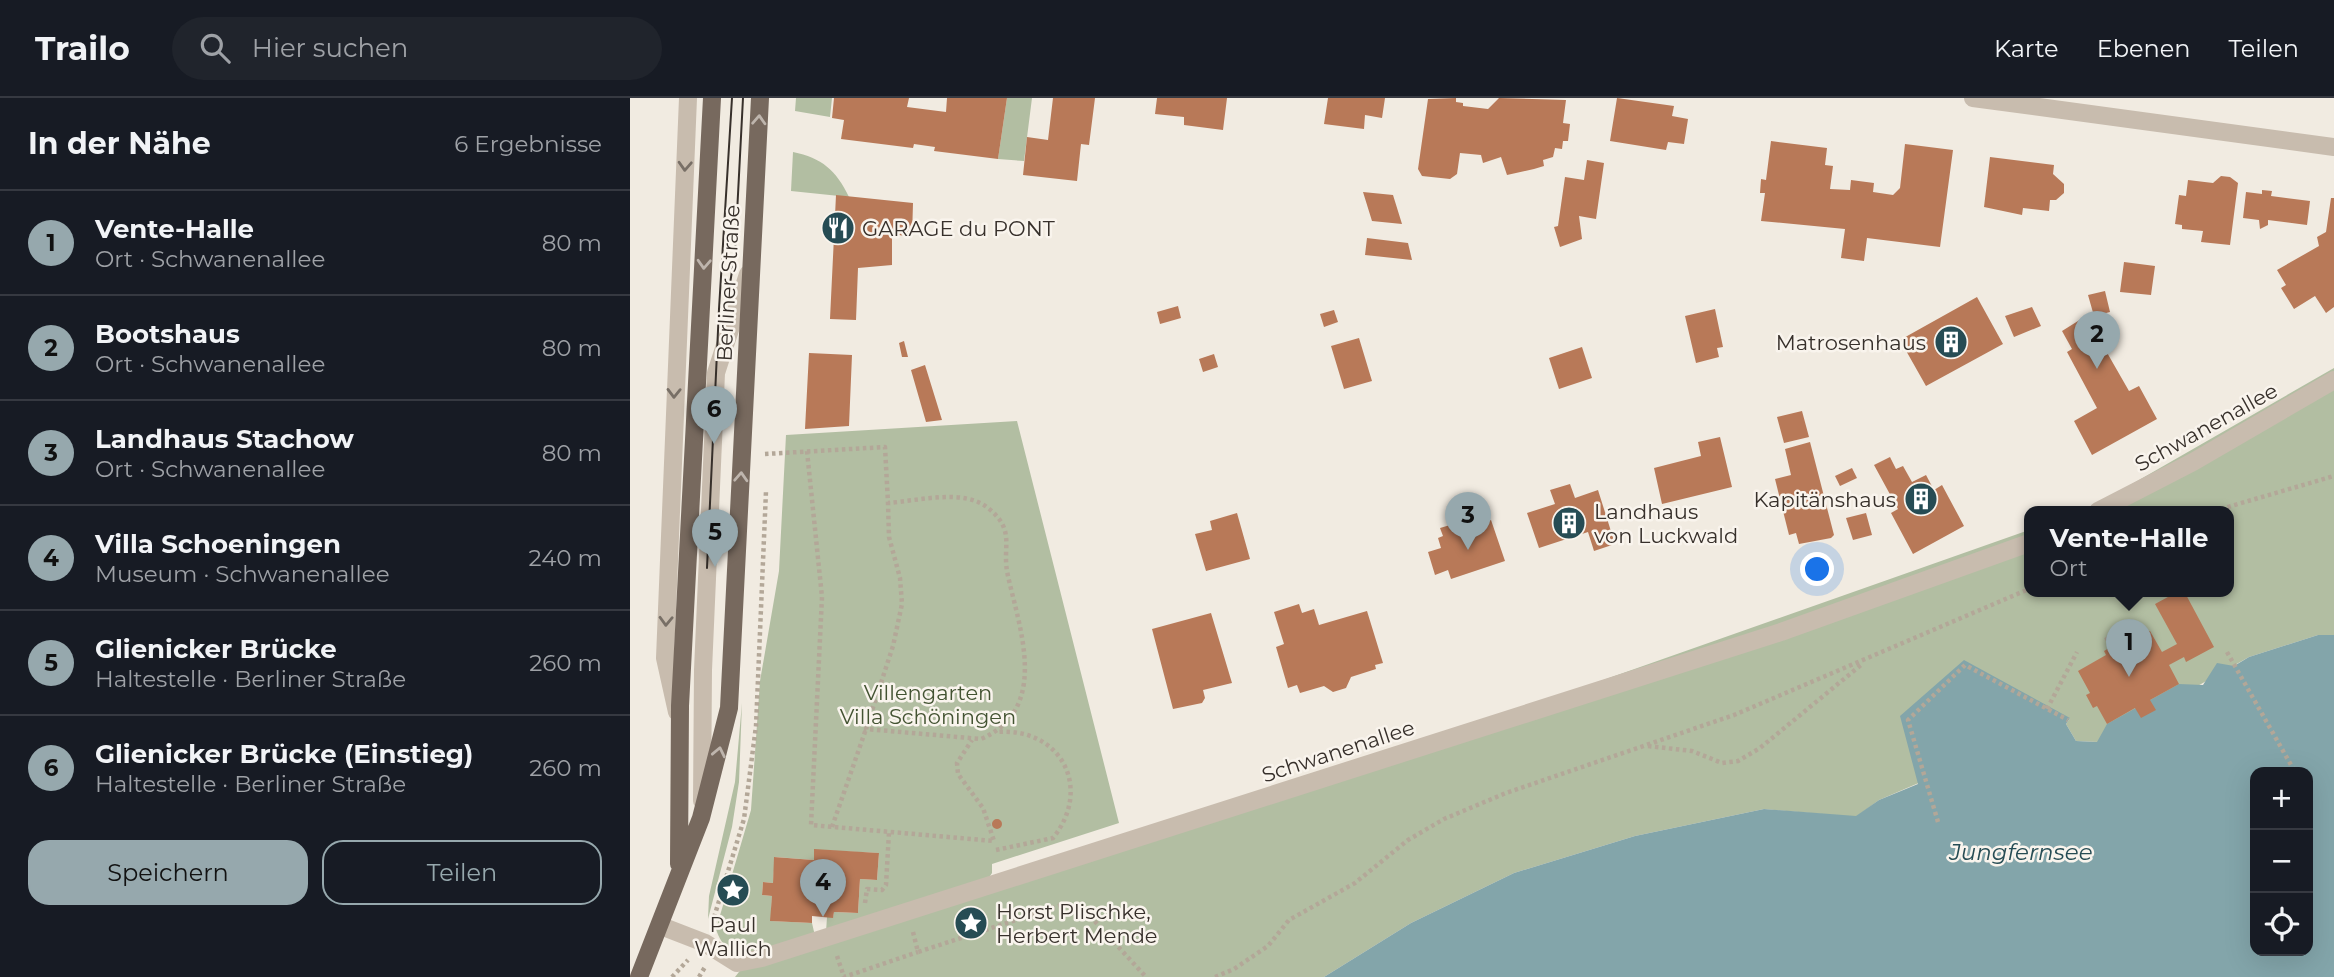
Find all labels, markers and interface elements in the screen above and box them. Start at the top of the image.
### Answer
search box [172,17,662,80]
text: Trailo [35,28,130,68]
icon: search [196,29,234,67]
text: Hier suchen [252,32,408,64]
text: Karte [1994,34,2059,63]
text: Ebenen [2097,34,2190,63]
text: Teilen [2228,34,2299,63]
one-way arrow [751,115,766,126]
text: In der Nähe [28,125,211,162]
text: 6 Ergebnisse [454,130,602,158]
one-way arrow [677,161,692,172]
street label: Berliner Straße [711,204,745,362]
restaurant icon: GARAGE du PONT [819,209,857,247]
text: Vente-Halle [95,213,254,245]
place label: GARAGE du PONT [862,216,1055,241]
text: 1 [46,229,56,257]
text: 80 m [542,229,602,257]
text: Ort · Schwanenallee [95,245,325,273]
one-way arrow [697,259,712,270]
pin: 2 [2074,311,2120,369]
text: Bootshaus [95,318,240,350]
building icon: Matrosenhaus [1932,323,1970,361]
place label: Matrosenhaus [1776,330,1926,355]
text: 2 [44,334,58,362]
text: 80 m [542,334,602,362]
text: Ort · Schwanenallee [95,350,325,378]
street label: Schwanenallee [2130,377,2282,477]
pin: 6 [691,386,737,444]
one-way arrow [667,388,682,399]
text: Landhaus Stachow [95,423,354,455]
text: 3 [44,439,58,467]
text: 80 m [542,439,602,467]
text: Ort · Schwanenallee [95,455,325,483]
one-way arrow [733,471,748,482]
building icon: Kapitänshaus [1902,480,1940,518]
place label: Kapitänshaus [1753,487,1896,512]
pin: 3 [1445,492,1491,550]
place label: Landhaus von Luckwald [1594,499,1738,548]
building icon: Landhaus von Luckwald [1550,504,1588,542]
popup [2024,506,2234,597]
pin: 5 [692,509,738,567]
text: Vente-Halle [2049,522,2209,554]
text: Villa Schoeningen [95,528,341,560]
text: 4 [43,544,59,572]
text: 240 m [529,544,602,572]
your location [1800,552,1834,586]
text: Ort [2049,554,2088,582]
text: Museum · Schwanenallee [95,560,390,588]
one-way arrow [658,616,674,627]
pin: 1 [2106,619,2152,677]
text: Glienicker Brücke [95,633,337,665]
text: 5 [44,649,58,677]
text: 260 m [529,649,602,677]
text: Haltestelle · Berliner Straße [95,665,406,693]
park label: Villengarten Villa Schöningen [840,680,1016,729]
street label: Schwanenallee [1258,715,1418,787]
text: Glienicker Brücke (Einstieg) [95,738,473,770]
one-way arrow [711,746,726,758]
text: 6 [44,754,58,782]
text: 260 m [529,754,602,782]
map controls [2250,767,2313,956]
button: + [2250,767,2313,830]
text: Haltestelle · Berliner Straße [95,770,406,798]
button: − [2250,830,2313,893]
water label: Jungfernsee [1948,838,2093,866]
button: Speichern [28,840,308,905]
button: Teilen [322,840,602,905]
pin: 4 [800,859,846,917]
place icon: Paul Wallich [714,871,752,909]
button: locate [2250,893,2313,956]
place label: Horst Plischke, Herbert Mende [996,899,1158,948]
place icon: Horst Plischke, Herbert Mende [952,904,990,942]
place label: Paul Wallich [694,912,772,961]

